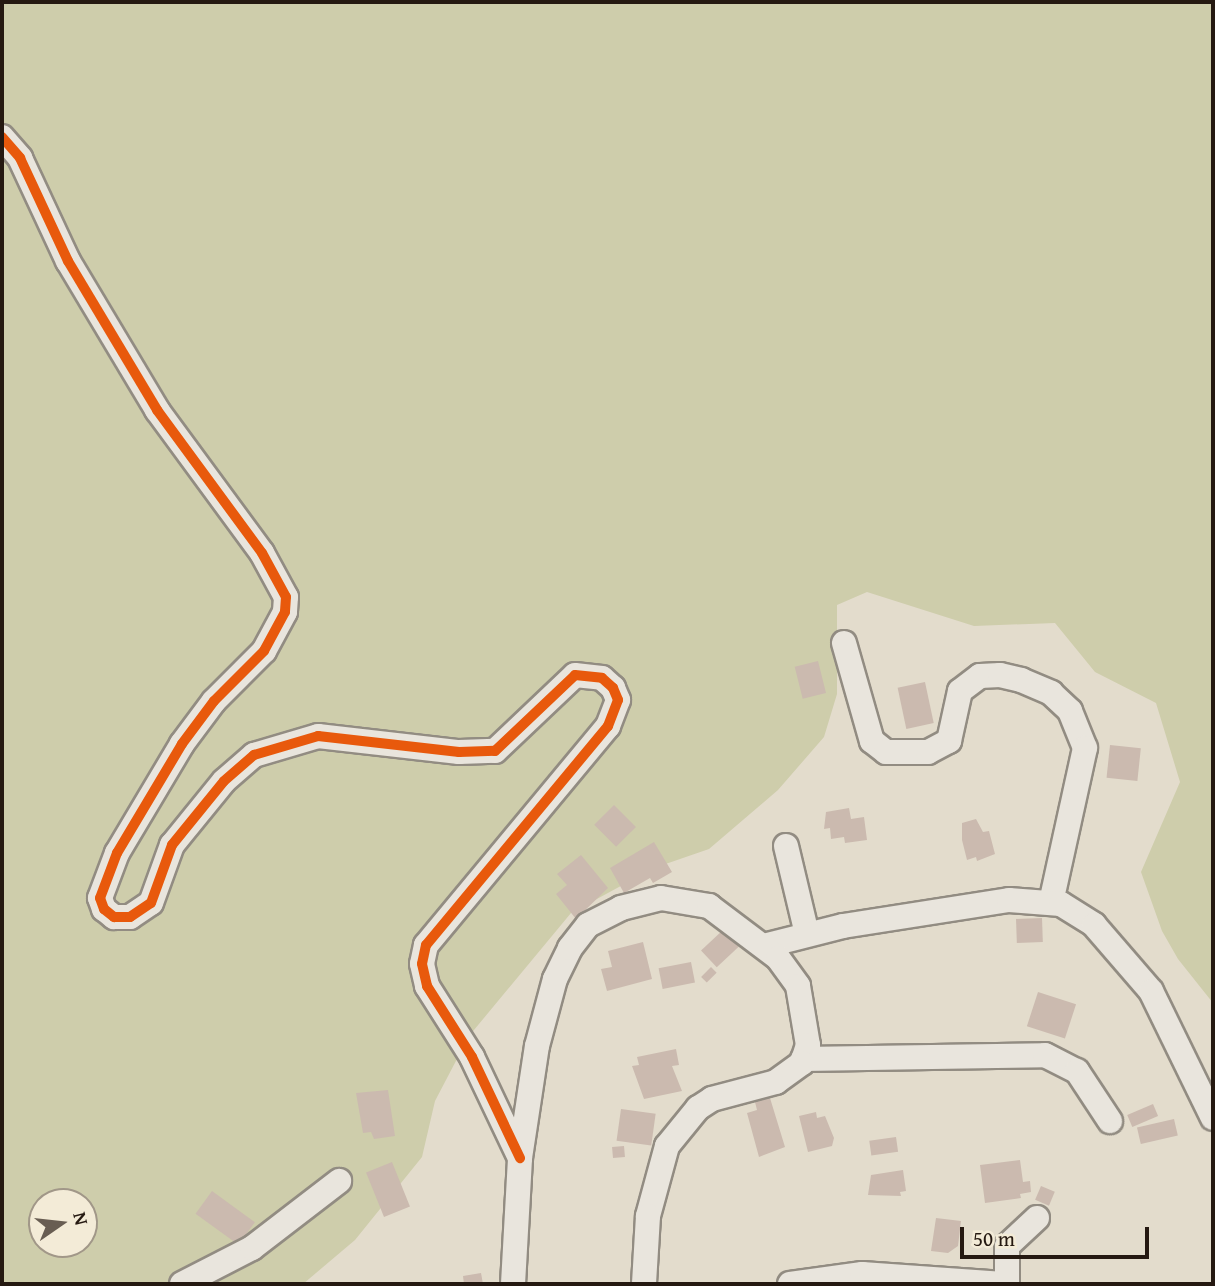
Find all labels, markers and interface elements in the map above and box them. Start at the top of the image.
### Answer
north arrow [28,1188,98,1258]
text: N [66,1209,97,1228]
scale bar [963,1212,1152,1256]
text: 50 m [973,1223,1015,1254]

